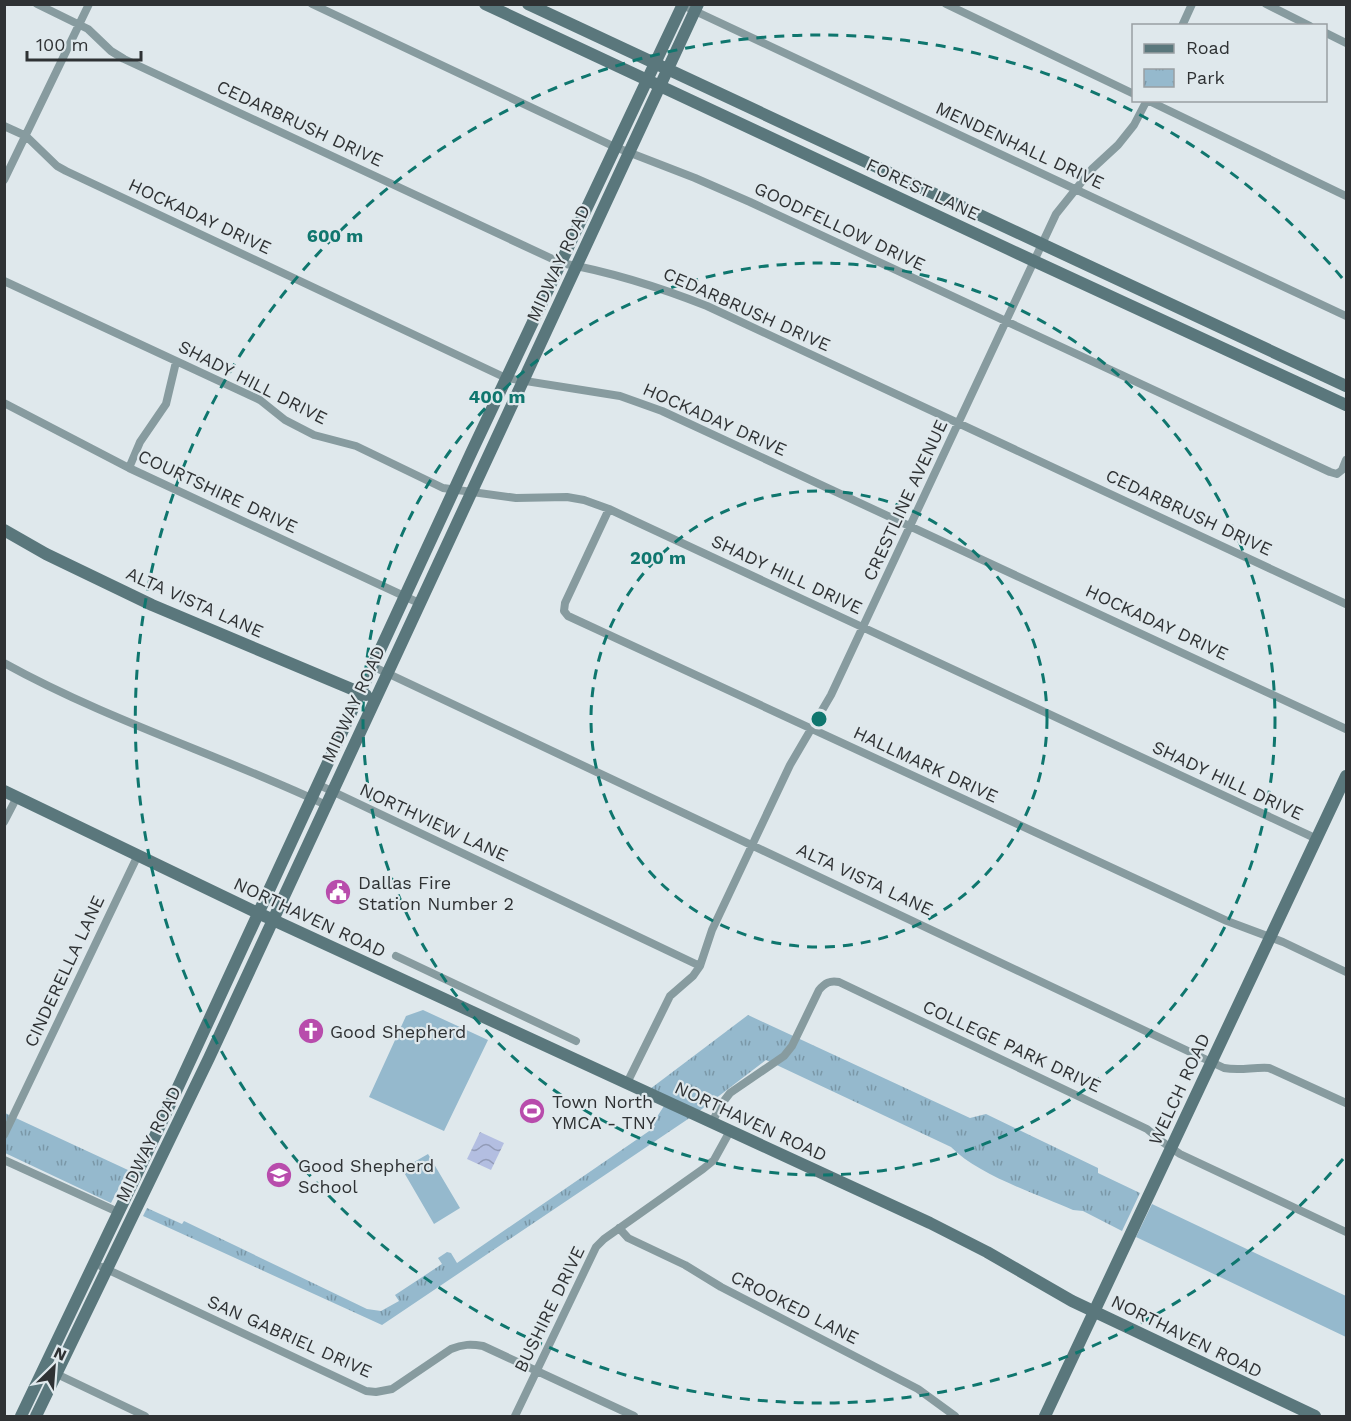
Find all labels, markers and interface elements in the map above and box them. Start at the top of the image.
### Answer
scale bar [27,24,141,62]
legend [1132,24,1327,102]
text: 100 m [36,34,89,55]
text: Road [1186,37,1230,58]
text: Park [1186,67,1225,88]
street label: CEDARBRUSH DRIVE [214,75,386,171]
street label: MENDENHALL DRIVE [932,97,1108,193]
street label: FOREST LANE [863,154,983,224]
street label: HOCKADAY DRIVE [125,174,275,258]
street label: GOODFELLOW DRIVE [751,177,929,275]
street label: MIDWAY ROAD [522,201,594,325]
text: 600 m [307,225,363,246]
street label: CEDARBRUSH DRIVE [660,263,834,355]
street label: SHADY HILL DRIVE [175,335,331,429]
street label: HOCKADAY DRIVE [640,378,790,460]
text: 400 m [469,386,525,407]
street label: CRESTLINE AVENUE [858,416,952,584]
street label: COURTSHIRE DRIVE [135,445,301,537]
street label: CEDARBRUSH DRIVE [1103,464,1275,560]
street label: SHADY HILL DRIVE [708,530,866,618]
text: 200 m [630,547,686,568]
street label: ALTA VISTA LANE [123,562,267,642]
street label: HOCKADAY DRIVE [1082,580,1232,664]
street label: MIDWAY ROAD [317,642,389,766]
centre of rings [809,709,829,729]
street label: HALLMARK DRIVE [850,721,1002,807]
street label: SHADY HILL DRIVE [1149,736,1307,824]
street label: NORTHVIEW LANE [357,778,511,866]
street label: ALTA VISTA LANE [793,838,937,920]
place label: Dallas Fire Station Number 2 [358,872,514,914]
street label: NORTHAVEN ROAD [231,873,389,961]
public building icon: Dallas Fire Station Number 2 [323,877,353,907]
street label: CINDERELLA LANE [20,892,108,1050]
street label: COLLEGE PARK DRIVE [920,995,1104,1097]
church icon: Good Shepherd [296,1016,326,1046]
place label: Good Shepherd [330,1021,466,1042]
street label: WELCH ROAD [1144,1030,1214,1148]
street label: NORTHAVEN ROAD [672,1077,830,1165]
street label: MIDWAY ROAD [111,1083,185,1205]
place label: Town North YMCA - TNY [552,1091,657,1133]
sports icon: Town North YMCA - TNY [517,1096,547,1126]
place label: Good Shepherd School [298,1155,434,1197]
school or university icon: Good Shepherd School [264,1160,294,1190]
street label: BUSHIRE DRIVE [509,1243,589,1375]
street label: CROOKED LANE [727,1266,863,1348]
street label: SAN GABRIEL DRIVE [204,1290,376,1382]
street label: NORTHAVEN ROAD [1108,1290,1266,1382]
north arrow [24,1337,84,1397]
text: N [51,1343,70,1365]

